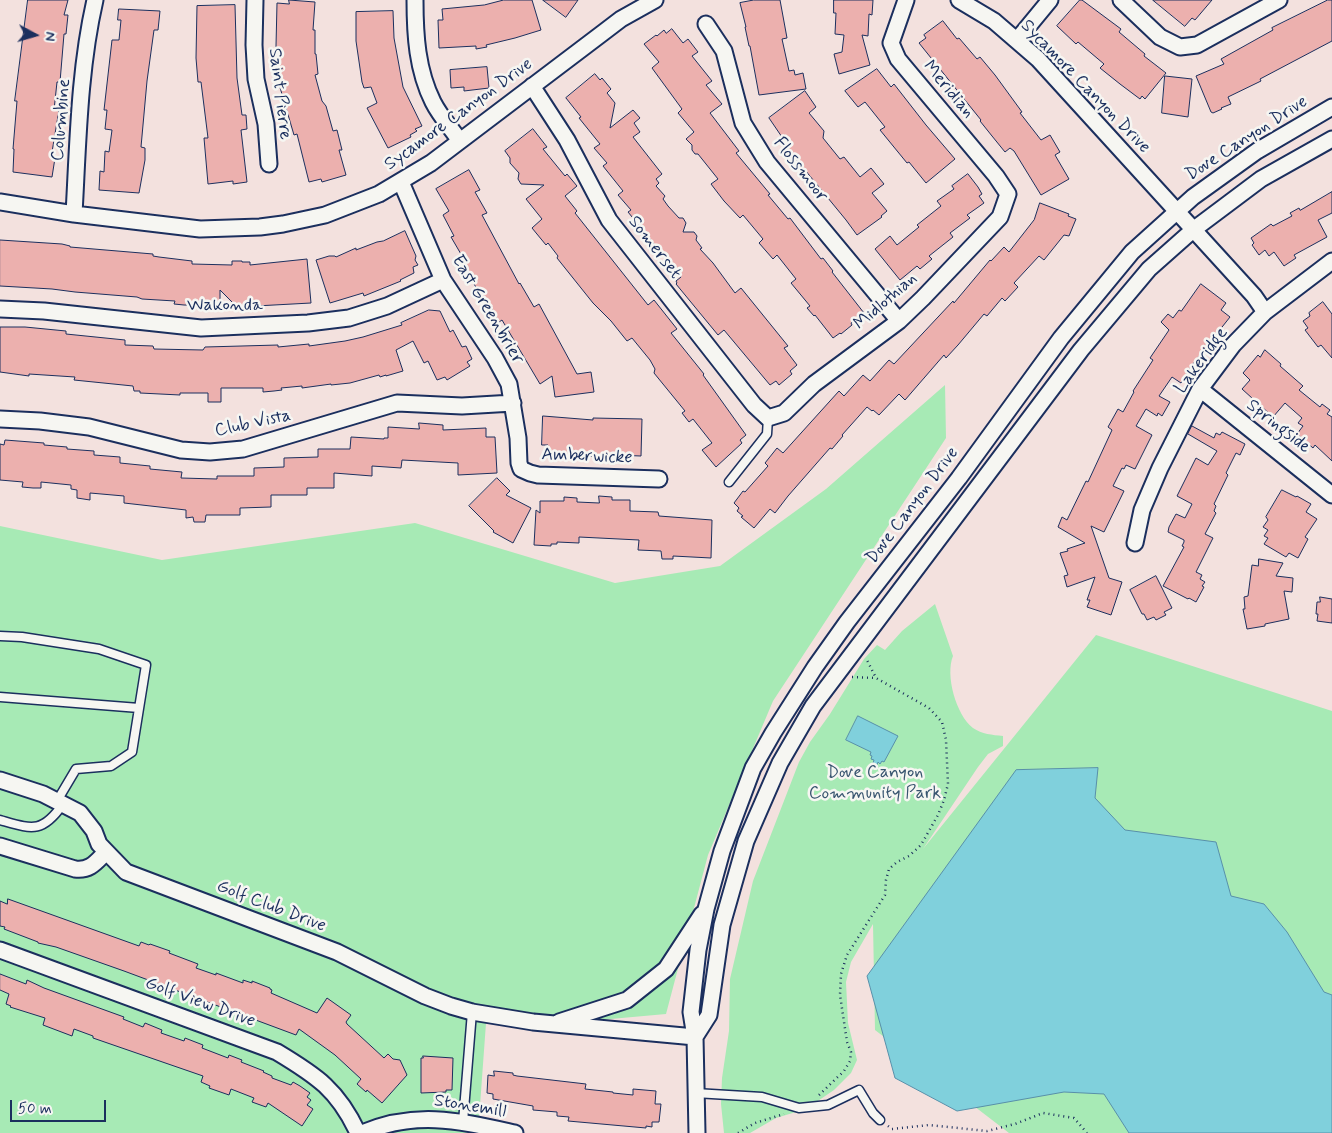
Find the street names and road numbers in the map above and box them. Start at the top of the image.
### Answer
street label: Sycamore Canyon Drive [1015,16,1155,158]
street label: Saint Pierre [263,47,295,141]
street label: Sycamore Canyon Drive [381,54,537,176]
street label: Meridian [918,57,978,123]
street label: Columbine [48,78,76,162]
street label: Dove Canyon Drive [1182,92,1312,186]
street label: Flossmoor [768,133,832,207]
street label: Somerset [623,212,685,284]
street label: East Greenbrier [446,251,528,369]
street label: Midlothian [850,269,922,335]
street label: Wakonda [187,295,263,317]
street label: Lakeridge [1171,324,1233,398]
street label: Springside [1241,395,1315,459]
street label: Club Vista [213,405,293,443]
street label: Dove Canyon Drive [862,443,964,569]
street label: Amberwicke [541,445,633,469]
street label: Golf Club Drive [213,876,329,938]
street label: Golf View Drive [142,973,258,1033]
street label: Stonemill [432,1091,508,1123]

